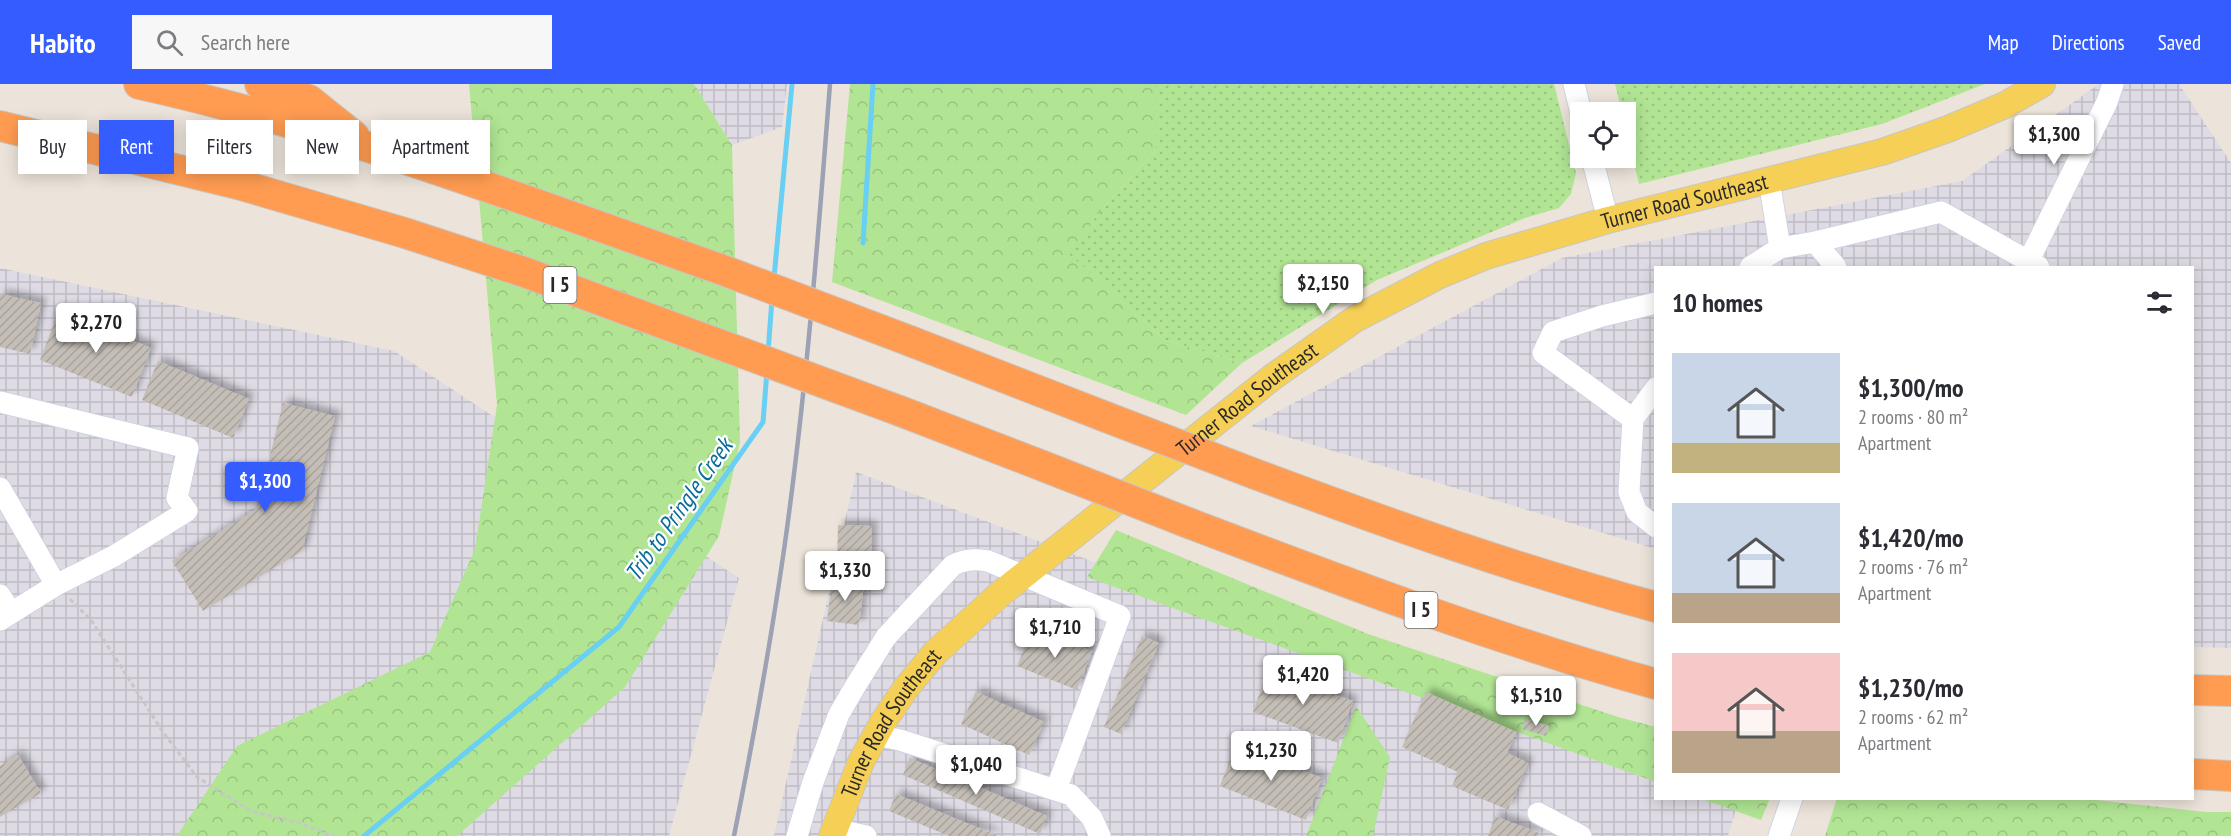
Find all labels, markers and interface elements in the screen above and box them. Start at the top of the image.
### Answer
search box [132,15,552,69]
text: Habito [30,24,96,61]
icon: search [153,26,186,59]
text: Search here [201,28,290,56]
text: Map [1988,29,2019,56]
text: Directions [2052,29,2125,56]
text: Saved [2158,29,2201,56]
map controls [1570,102,1636,168]
button: locate [1570,102,1636,168]
pin: $1,300 [2005,115,2103,166]
chip: Buy [18,120,87,174]
chip: Rent [99,120,174,174]
chip: Filters [186,120,273,174]
chip: New [285,120,359,174]
chip: Apartment [371,120,490,174]
text: $1,300 [2028,121,2080,147]
street label: Turner Road Southeast [1598,167,1771,235]
pin: $2,150 [1274,264,1372,315]
road number: I 5 [544,267,576,303]
text: $2,150 [1297,270,1349,296]
text: 10 homes [1672,286,1763,319]
icon: filters [2143,286,2176,319]
pin: $2,270 [47,303,145,354]
text: $2,270 [70,309,122,335]
street label: Turner Road Southeast [1171,336,1323,462]
text: $1,300/mo [1858,371,1964,404]
icon: home [1720,377,1792,449]
text: 2 rooms · 80 m² [1858,404,1968,430]
water label: Trib to Pringle Creek [618,430,741,587]
text: Apartment [1858,430,1931,456]
pin: $1,300 [216,462,314,513]
text: $1,300 [239,468,291,494]
text: $1,420/mo [1858,521,1964,554]
icon: home [1720,527,1792,599]
pin: $1,330 [796,551,894,602]
text: 2 rooms · 76 m² [1858,554,1968,580]
text: $1,330 [819,557,871,583]
text: Apartment [1858,580,1931,606]
road number: I 5 [1404,592,1438,628]
pin: $1,710 [1006,608,1104,659]
text: $1,710 [1029,614,1081,640]
street label: Turner Road Southeast [834,643,947,802]
pin: $1,420 [1254,655,1352,706]
text: $1,420 [1277,661,1329,687]
text: $1,230/mo [1858,671,1964,704]
pin: $1,510 [1487,676,1585,727]
icon: home [1720,677,1792,749]
text: $1,510 [1510,682,1562,708]
text: 2 rooms · 62 m² [1858,704,1968,730]
text: Apartment [1858,730,1931,756]
pin: $1,230 [1222,731,1320,782]
text: $1,230 [1245,737,1297,763]
pin: $1,040 [927,745,1025,796]
text: $1,040 [950,751,1002,777]

